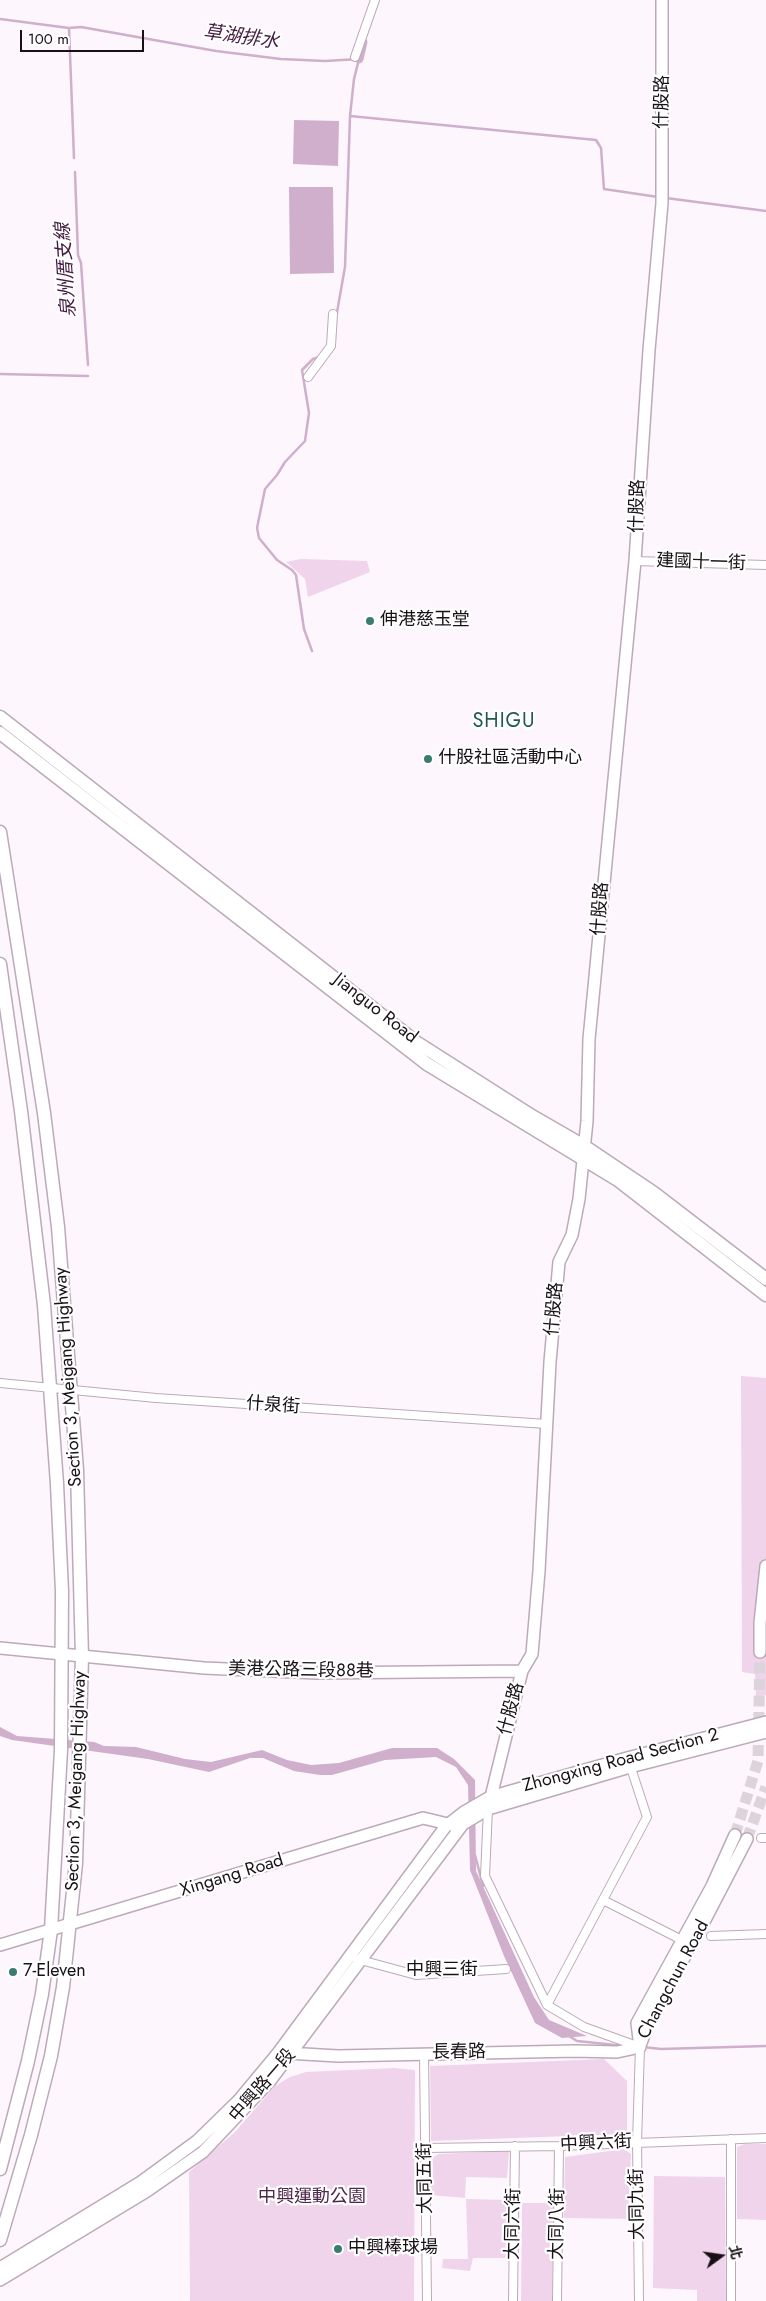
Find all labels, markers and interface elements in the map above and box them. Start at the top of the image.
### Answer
scale bar [22,20,146,52]
water label: 草湖排水 [202,21,280,55]
text: 100 m [28,28,69,50]
street label: 什股路 [652,75,674,129]
water label: 泉州厝支線 [52,222,82,318]
street label: 什股路 [626,479,650,533]
street label: 建國十一街 [656,551,746,575]
place label: 伸港慈玉堂 [380,610,470,632]
marker: 伸港慈玉堂 [364,615,376,627]
district label: SHIGU [472,710,536,734]
place label: 什股社區活動中心 [438,748,582,770]
marker: 什股社區活動中心 [422,753,434,765]
street label: 什股路 [588,881,614,937]
street label: Jianguo Road [329,969,421,1049]
street label: Section 3, Meigang Highway [51,1266,87,1488]
street label: 什股路 [542,1281,568,1337]
street label: 什泉街 [245,1393,301,1419]
street label: 美港公路三段88巷 [228,1659,374,1683]
street label: Section 3, Meigang Highway [62,1671,92,1891]
street label: 什股路 [495,1680,529,1738]
street label: Zhongxing Road Section 2 [521,1724,721,1798]
street label: Xingang Road [178,1850,286,1902]
street label: Changchun Road [634,1917,714,2043]
street label: 中興三街 [406,1960,478,1982]
place label: 7-Eleven [23,1961,86,1983]
marker: 7-Eleven [7,1966,19,1978]
street label: 長春路 [432,2042,486,2064]
street label: 中興路一段 [225,2045,301,2127]
street label: 中興六街 [559,2131,633,2157]
street label: 大同五街 [415,2142,437,2214]
street label: 大同九街 [627,2168,649,2240]
park label: 中興運動公園 [258,2187,366,2209]
street label: 大同六街 [503,2188,525,2260]
street label: 大同八街 [547,2188,569,2260]
north arrow [696,2231,746,2281]
place label: 中興棒球場 [348,2238,438,2260]
marker: 中興棒球場 [332,2243,344,2255]
text: 北 [724,2243,747,2262]

